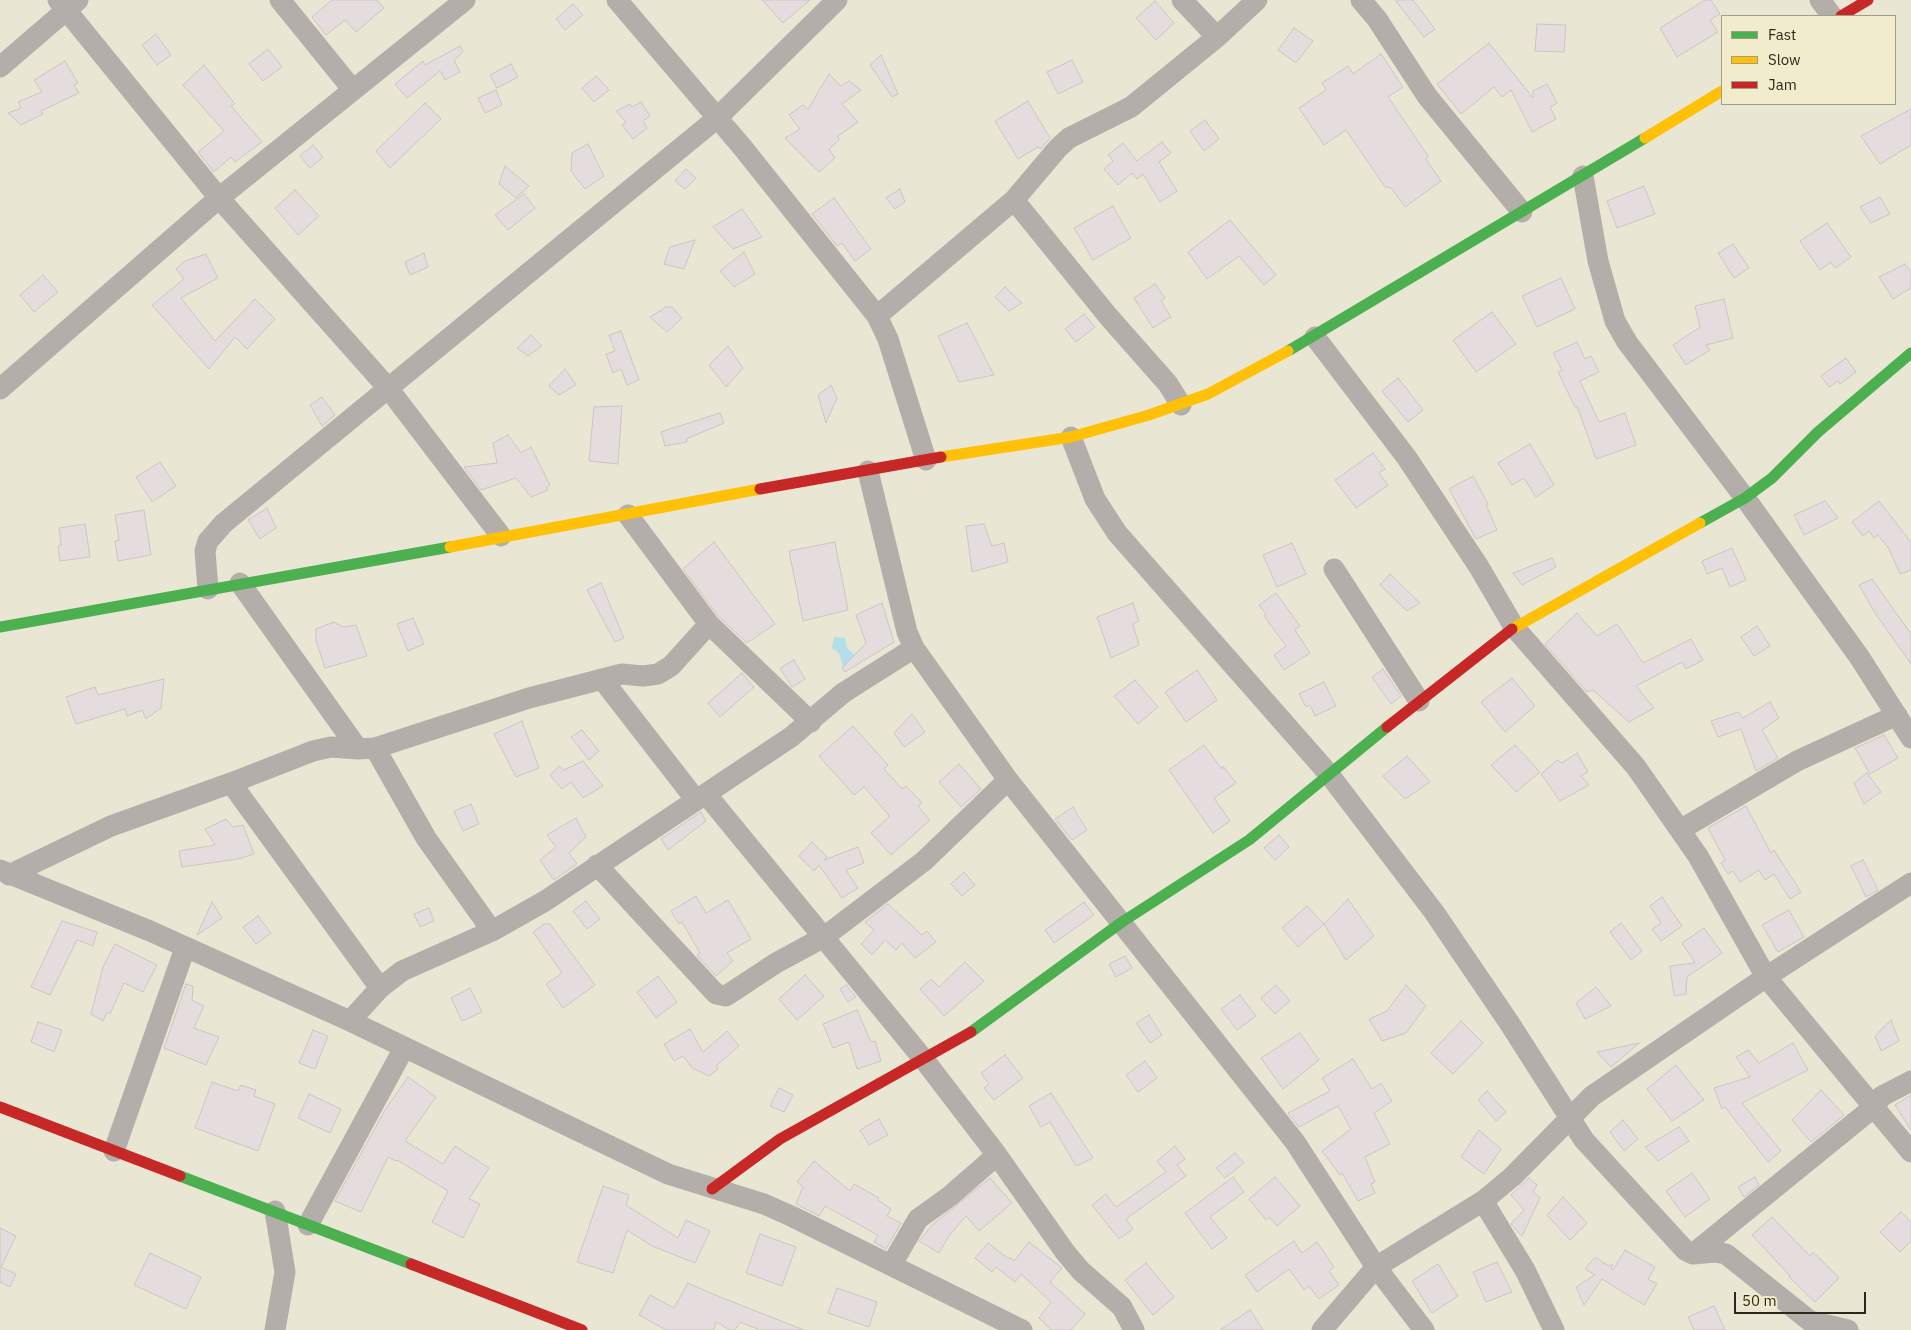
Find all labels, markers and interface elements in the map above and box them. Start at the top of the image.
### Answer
legend [1721,15,1896,105]
text: Fast [1768,25,1796,44]
text: Slow [1768,50,1801,69]
text: Jam [1768,75,1797,94]
scale bar [1736,1282,1868,1314]
text: 50 m [1742,1291,1777,1310]

